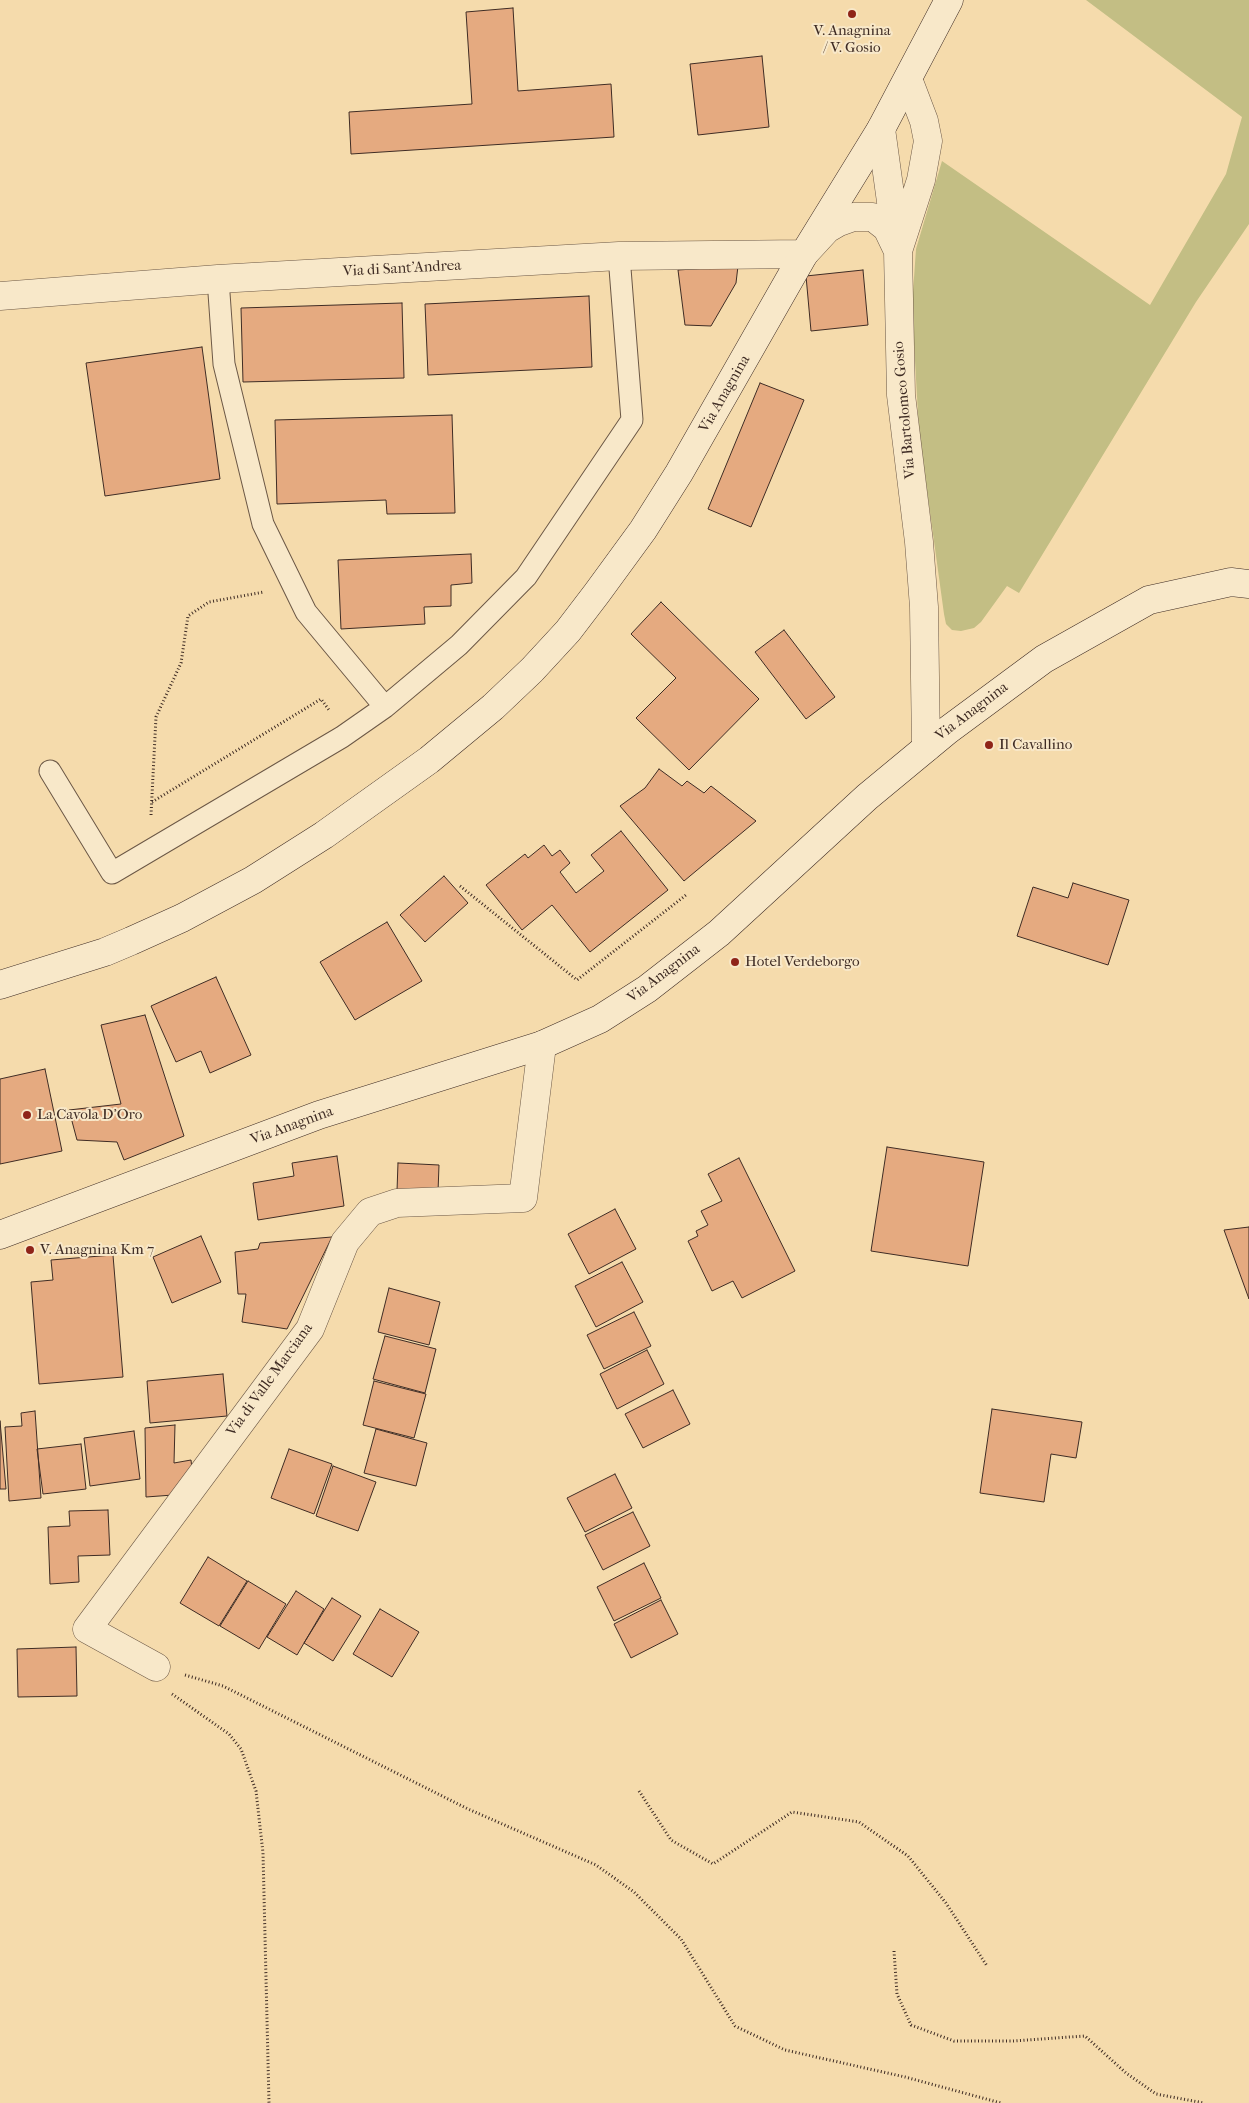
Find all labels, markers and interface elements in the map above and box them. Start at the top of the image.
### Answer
marker: V. Anagnina / V. Gosio [846,8,858,20]
place label: V. Anagnina / V. Gosio [813,22,891,57]
street label: Via di Sant'Andrea [342,257,462,281]
street label: Via Bartolomeo Gosio [890,340,920,480]
street label: Via Anagnina [696,352,754,436]
street label: Via Anagnina [932,679,1012,745]
place label: Il Cavallino [999,736,1072,754]
marker: Il Cavallino [983,739,995,751]
street label: Via Anagnina [624,941,704,1007]
place label: Hotel Verdeborgo [745,953,860,971]
marker: Hotel Verdeborgo [729,956,741,968]
street label: Via Anagnina [248,1103,336,1149]
place label: La Cavola D'Oro [37,1106,142,1124]
marker: La Cavola D'Oro [21,1109,33,1121]
place label: V. Anagnina Km 7 [40,1241,154,1259]
marker: V. Anagnina Km 7 [24,1244,36,1256]
street label: Via di Valle Marciana [223,1320,317,1440]

